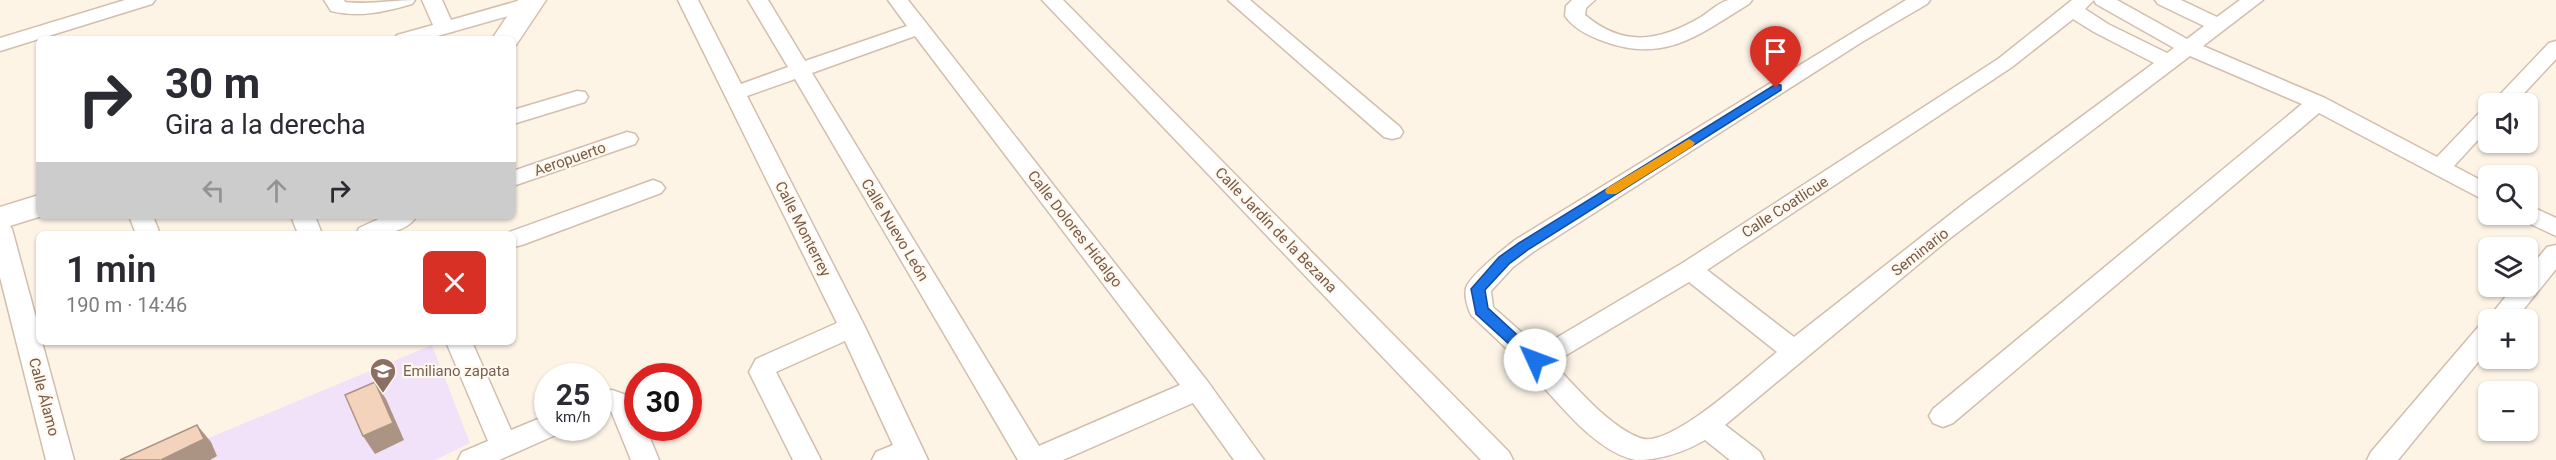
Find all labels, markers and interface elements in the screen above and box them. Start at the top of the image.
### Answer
pin [1750,26,1801,88]
icon: arrive [1759,35,1792,68]
text: 30 m [165,59,260,108]
icon: right [66,60,144,138]
map controls [2478,93,2538,441]
button: sound [2478,93,2538,153]
text: Gira a la derecha [165,109,366,141]
street label: Aeropuerto [532,138,608,180]
street label: Calle Jardín de la Bezana [1211,164,1341,296]
button: search [2478,165,2538,225]
street label: Calle Dolores Hidalgo [1024,167,1126,291]
street label: Calle Coatlicue [1738,172,1832,242]
icon: left [197,174,230,207]
icon: ahead [260,174,293,207]
icon: right [323,174,356,207]
street label: Calle Nuevo León [857,176,933,284]
street label: Calle Monterrey [771,178,835,280]
street label: Seminario [1888,224,1952,280]
button: layers [2478,237,2538,297]
text: 1 min [66,249,156,291]
button: close [423,251,486,314]
text: 190 m · 14:46 [66,293,187,317]
button: + [2478,309,2538,369]
position arrow [1503,328,1567,392]
street label: Calle Álamo [25,356,63,438]
school or university icon: Emiliano zapata [368,356,398,394]
place label: Emiliano zapata [403,362,510,380]
speed limit sign: 30 [624,363,702,441]
text: 25 [556,377,590,412]
button: − [2478,381,2538,441]
text: km/h [555,408,591,426]

